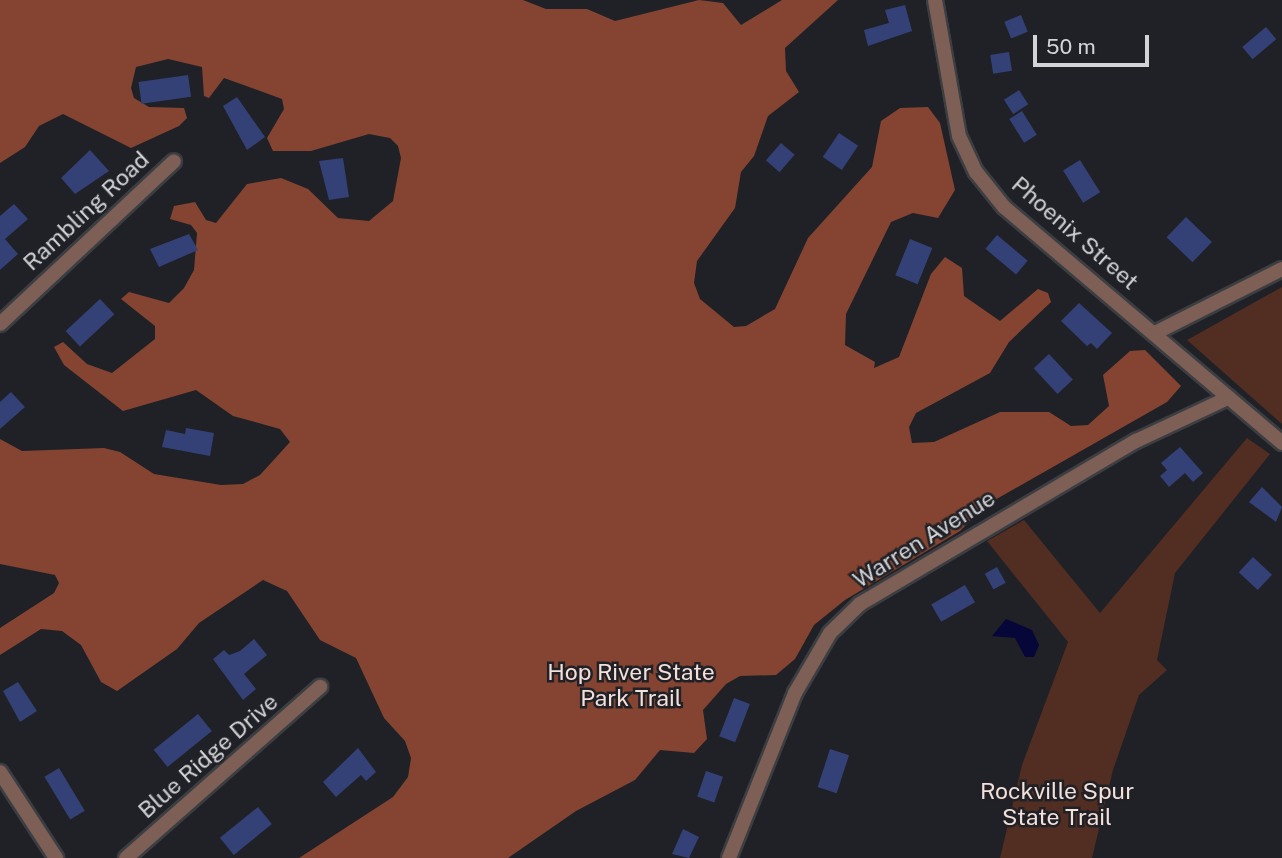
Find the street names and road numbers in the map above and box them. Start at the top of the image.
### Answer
street label: Rambling Road [17,146,155,276]
street label: Phoenix Street [1006,171,1144,295]
street label: Warren Avenue [848,484,1000,594]
street label: Blue Ridge Drive [132,688,284,824]

